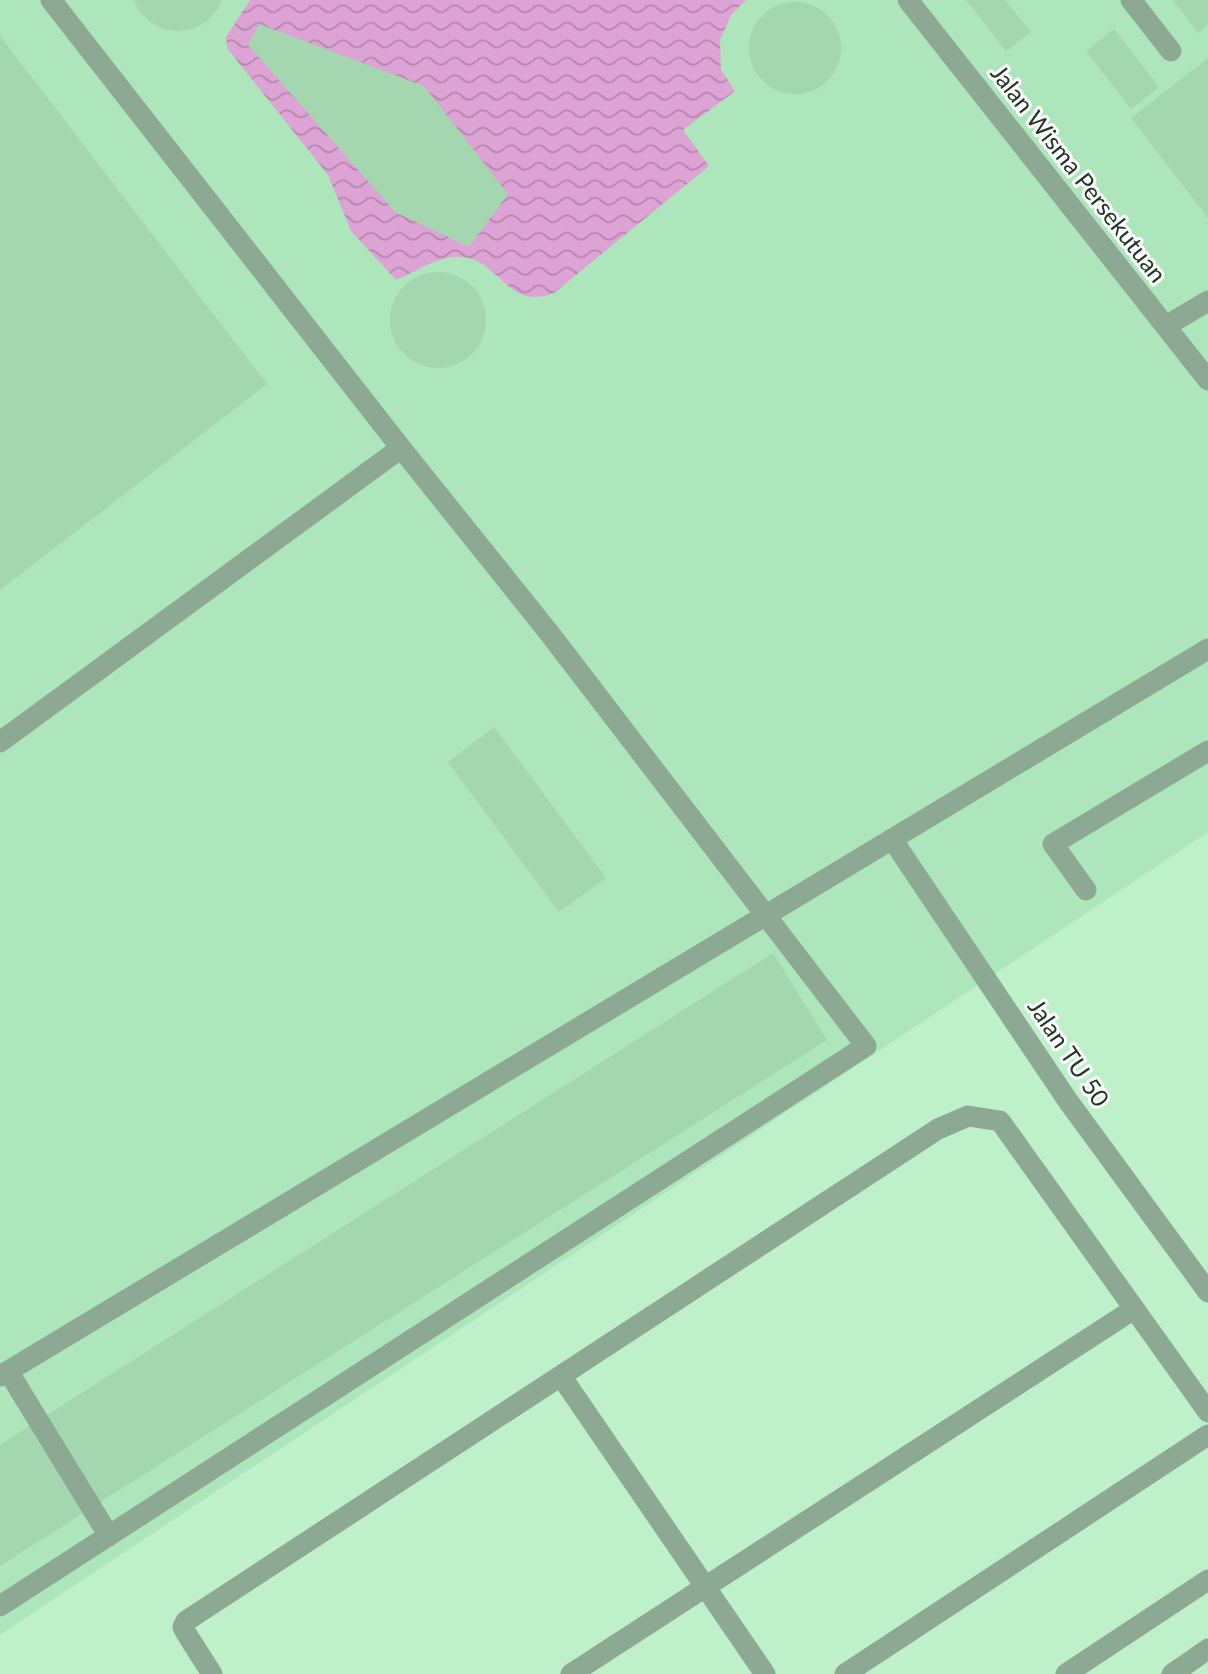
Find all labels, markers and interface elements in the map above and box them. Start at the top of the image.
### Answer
street label: Jalan Wisma Persekutuan [985,58,1173,288]
street label: Jalan TU 50 [1023,993,1116,1112]

